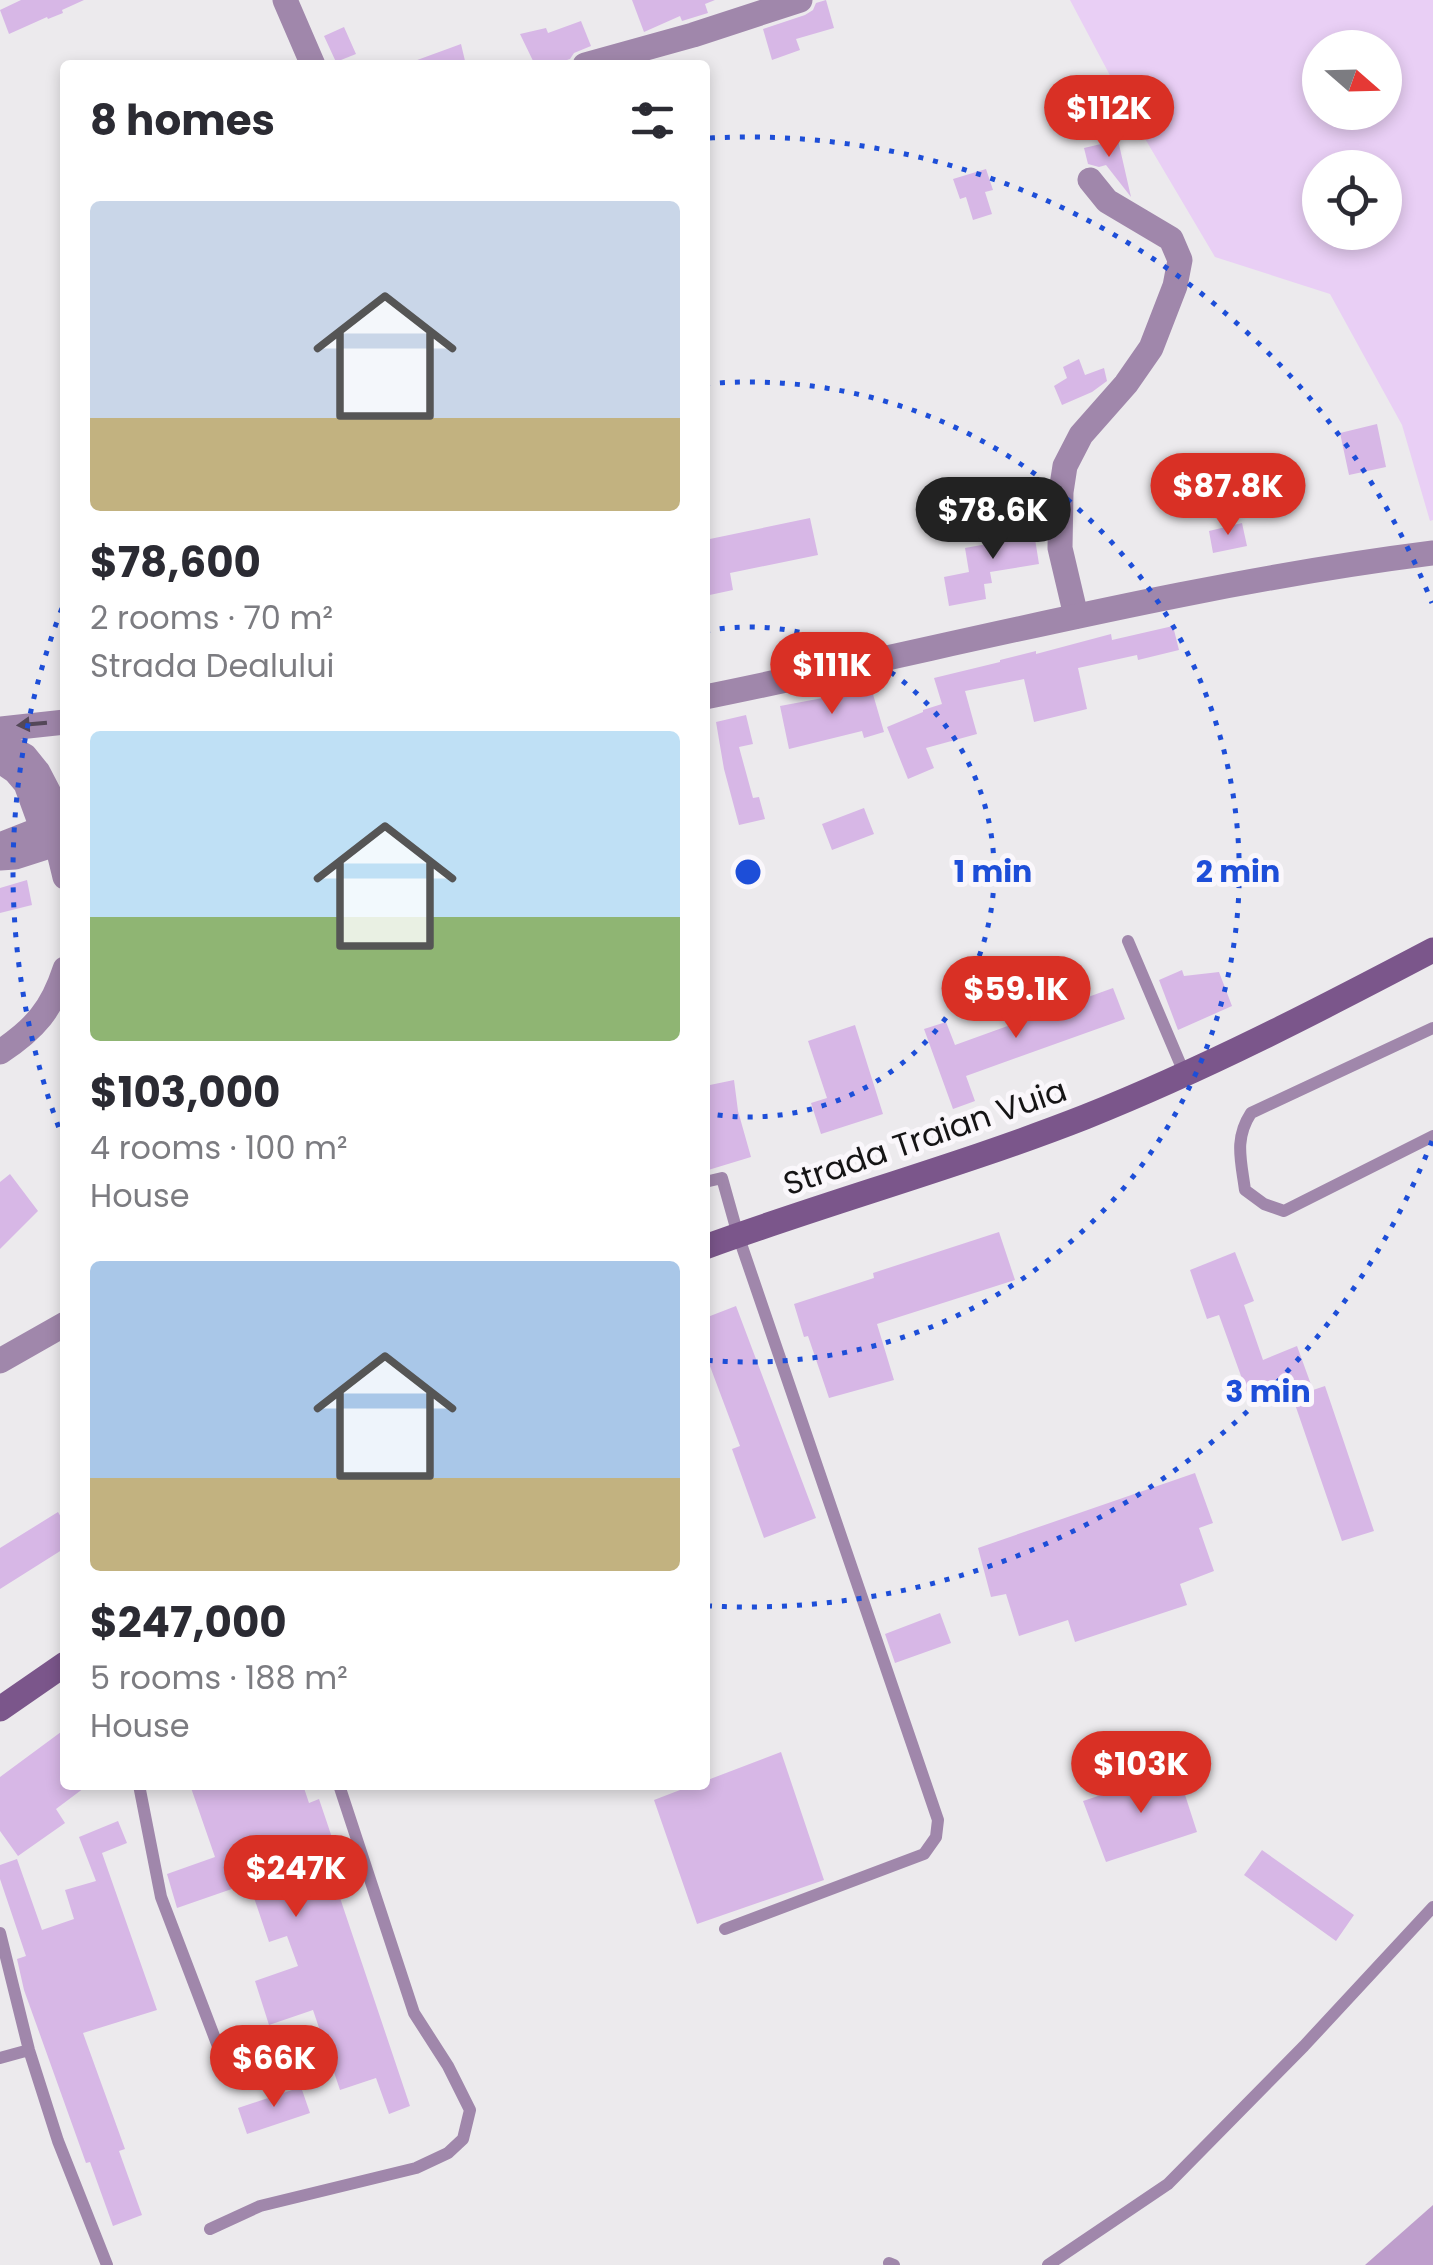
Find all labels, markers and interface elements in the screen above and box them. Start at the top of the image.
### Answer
north arrow [1302,30,1402,130]
map controls [1302,30,1402,250]
pin: $112K [1039,75,1179,160]
text: $112K [1066,85,1152,130]
text: 8 homes [90,91,275,150]
icon: filters [625,93,680,148]
button: locate [1302,150,1402,250]
icon: home [295,266,475,446]
pin: $87.8K [1147,453,1309,538]
text: $87.8K [1173,463,1283,508]
pin: $78.6K [912,477,1074,562]
text: $78.6K [938,487,1048,532]
text: $78,600 [90,533,261,592]
text: 2 rooms · 70 m² [90,595,333,640]
pin: $111K [762,632,902,717]
text: $111K [792,642,872,687]
text: Strada Dealului [90,643,334,688]
one-way arrow [16,717,48,733]
icon: home [295,796,475,976]
text: 1 min [954,850,1032,893]
text: 2 min [1196,850,1280,893]
centre of rings [730,854,766,890]
pin: $59.1K [935,956,1097,1041]
text: $59.1K [964,966,1068,1011]
text: $103,000 [90,1063,280,1122]
street label: Strada Traian Vuia [777,1067,1072,1206]
text: 4 rooms · 100 m² [90,1125,348,1170]
text: House [90,1173,190,1218]
icon: home [295,1326,475,1506]
text: 3 min [1225,1370,1311,1413]
text: $247,000 [90,1593,287,1652]
text: 5 rooms · 188 m² [90,1655,348,1700]
text: House [90,1703,190,1748]
pin: $103K [1071,1731,1211,1816]
text: $103K [1093,1741,1189,1786]
pin: $247K [226,1835,366,1920]
text: $247K [246,1845,346,1890]
pin: $66K [215,2025,333,2110]
text: $66K [232,2035,316,2080]

